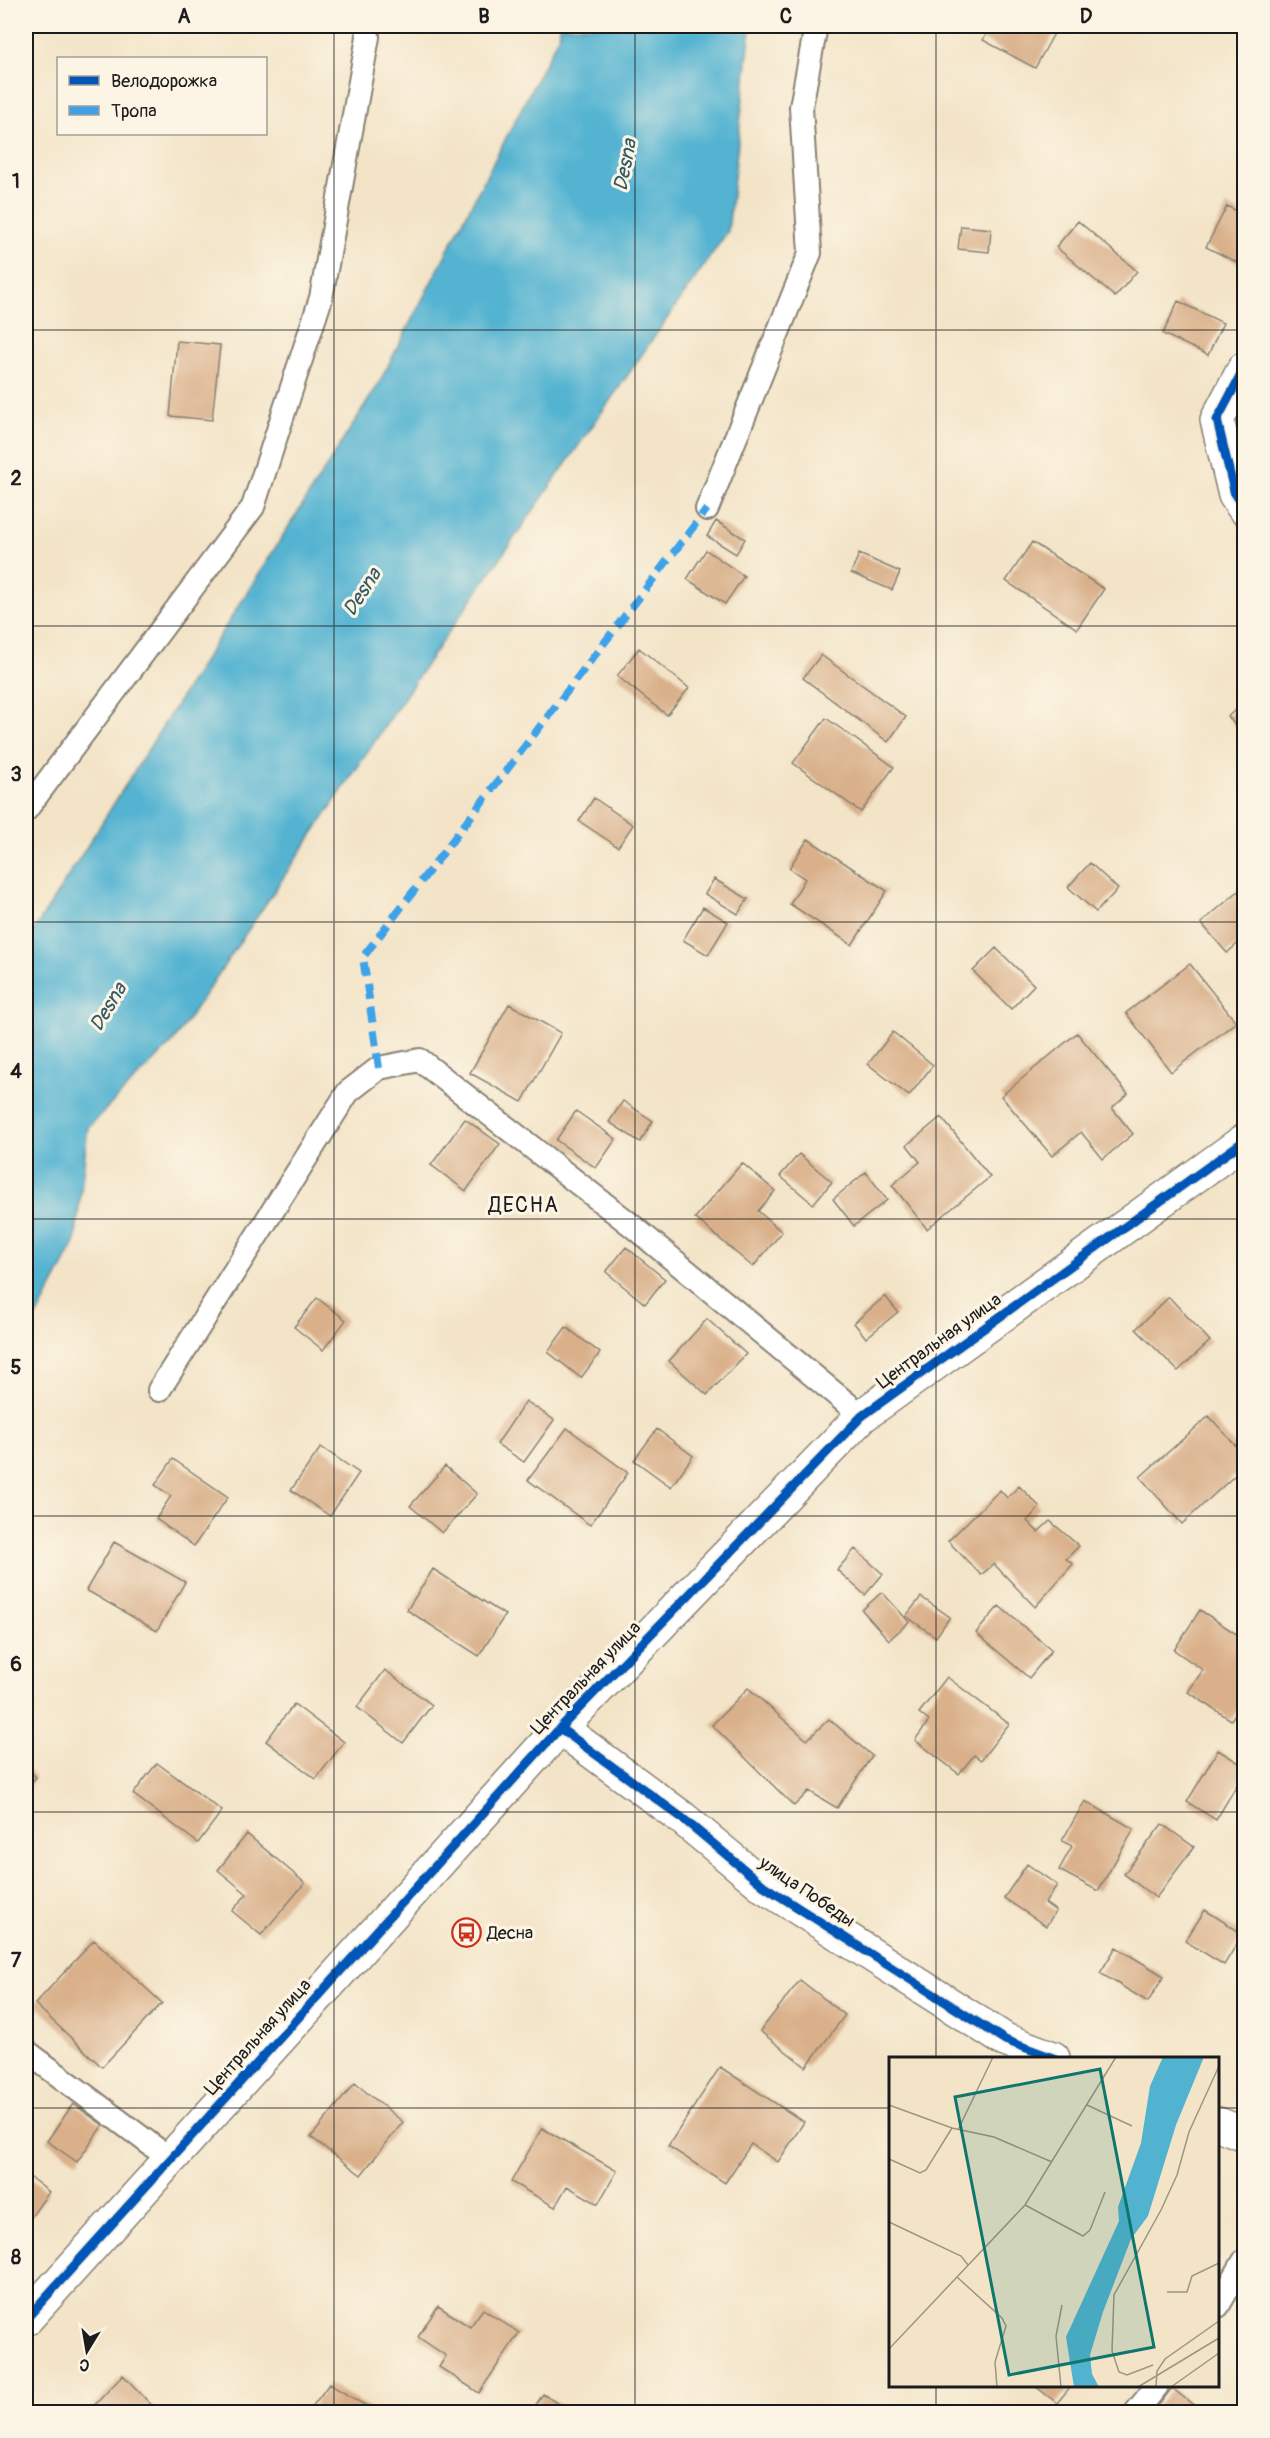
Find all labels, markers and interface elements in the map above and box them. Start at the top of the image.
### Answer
text: A [178,4,191,29]
text: B [478,4,490,29]
text: C [780,4,792,29]
text: D [1080,4,1093,29]
legend [57,57,267,135]
text: Велодорожка [111,70,217,93]
text: Тропа [111,100,157,123]
water label: Desna [608,135,643,193]
text: 1 [12,169,20,194]
text: 2 [10,466,22,491]
water label: Desna [337,562,388,621]
text: 3 [10,762,22,787]
water label: Desna [84,977,133,1036]
text: 4 [10,1059,22,1084]
district label: ДЕСНА [488,1192,559,1219]
street label: Центральная улица [872,1288,1006,1394]
text: 5 [11,1355,22,1380]
street label: Центральная улица [526,1616,646,1740]
text: 6 [10,1652,22,1677]
street label: улица Победы [754,1851,859,1933]
bus stop icon: Десна [450,1917,482,1949]
place label: Десна [486,1922,533,1945]
text: 7 [11,1948,22,1973]
street label: Центральная улица [200,1974,316,2100]
inset map [889,2057,1219,2387]
text: 8 [11,2245,21,2270]
north arrow [57,2321,117,2381]
text: С [77,2354,91,2376]

